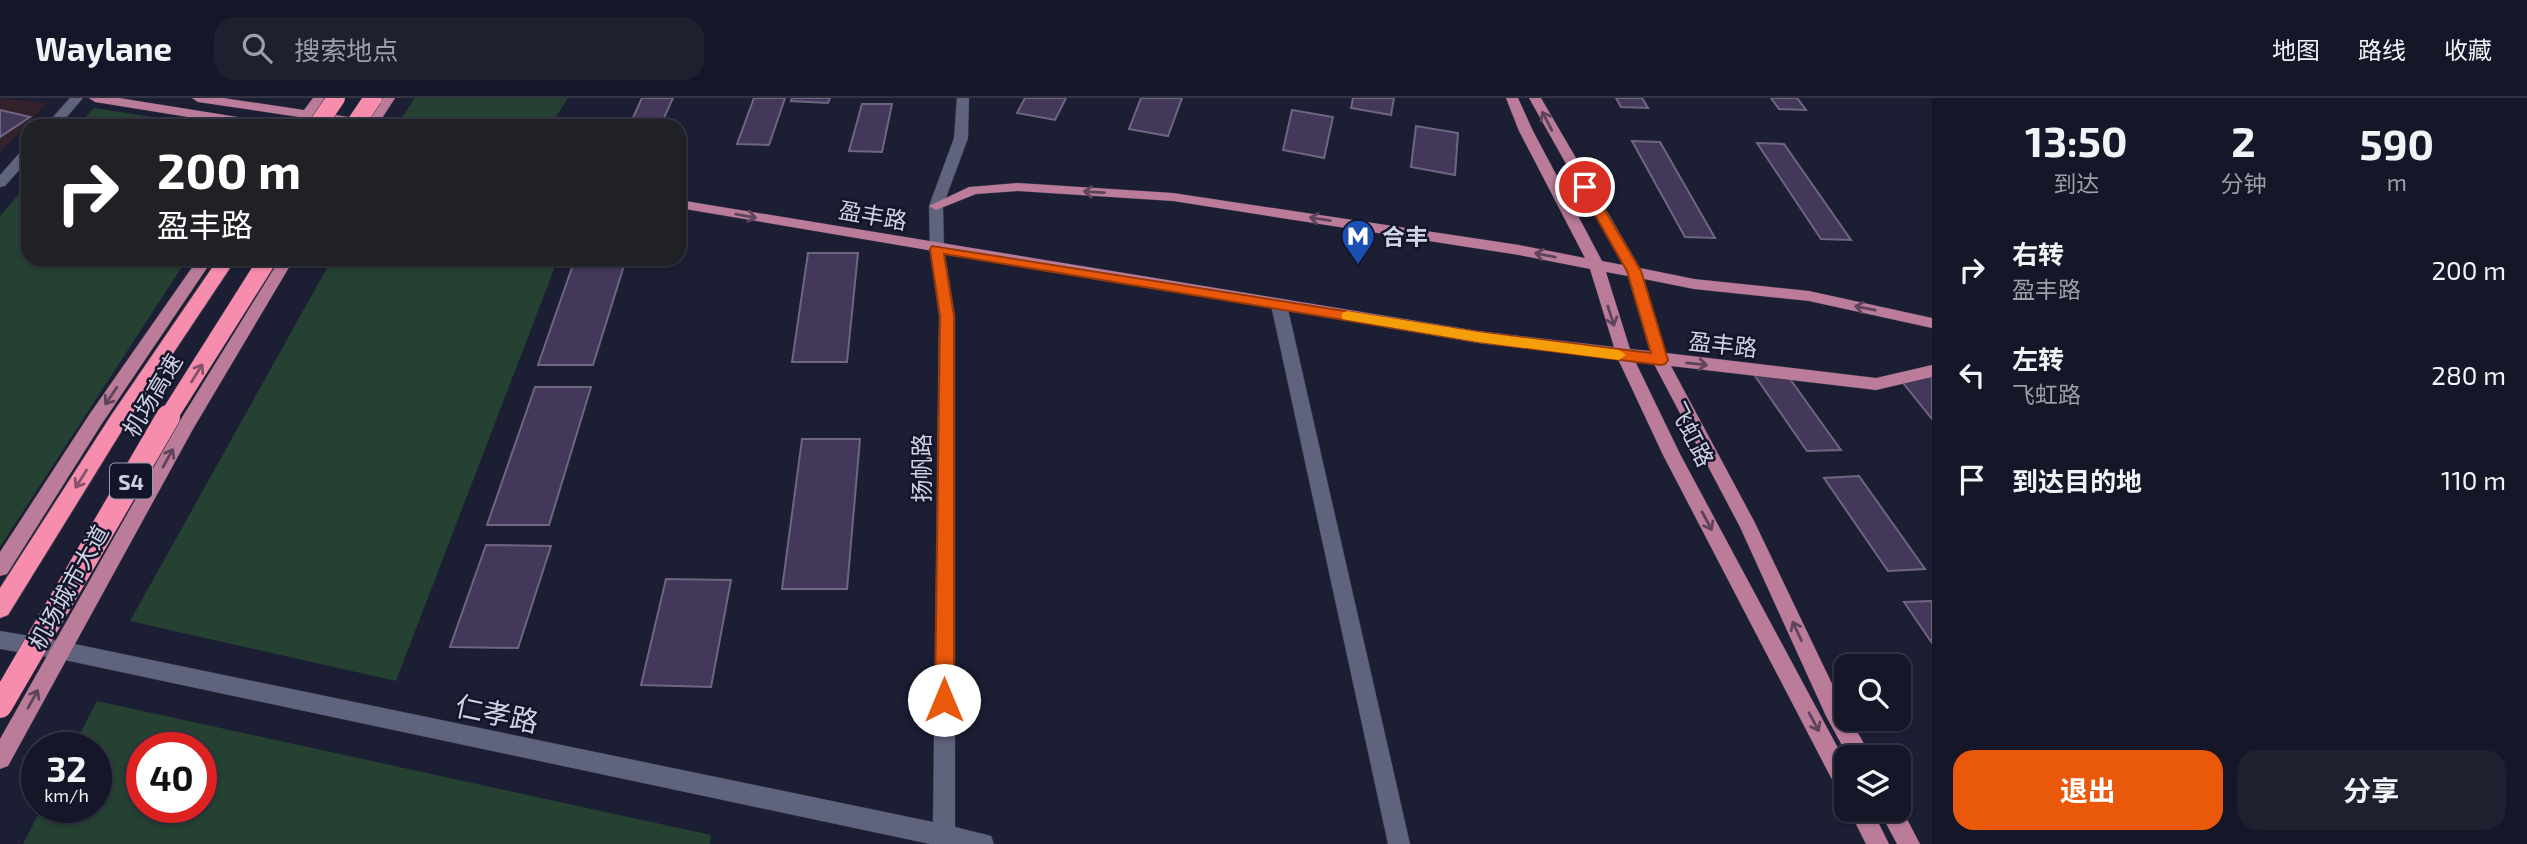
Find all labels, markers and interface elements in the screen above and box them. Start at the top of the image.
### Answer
search box [214,17,704,80]
text: Waylane [35,28,172,68]
icon: search [238,29,276,67]
text: 搜索地点 [294,34,398,65]
text: 地图 [2272,35,2320,64]
text: 路线 [2358,35,2406,64]
text: 收藏 [2444,35,2492,64]
one-way arrow [1539,111,1553,132]
text: 13:50 [2025,115,2127,165]
text: 2 [2231,115,2256,165]
text: 590 [2360,118,2434,168]
text: 200 m [157,140,301,199]
icon: right [42,147,133,238]
pin [1555,157,1615,217]
icon: arrive [1566,168,1604,206]
text: m [2387,168,2407,196]
text: 到达 [2053,169,2099,197]
text: 分钟 [2220,169,2266,197]
one-way arrow [1083,185,1106,198]
street label: 盈丰路 [837,195,909,235]
text: 盈丰路 [157,205,253,243]
one-way arrow [734,210,757,223]
one-way arrow [1309,212,1332,225]
metro station icon: 合丰 [1339,217,1377,266]
place label: 合丰 [1382,222,1428,250]
text: 右转 [2012,238,2064,269]
one-way arrow [1534,247,1557,261]
icon: right [1953,251,1991,289]
text: 200 m [2431,254,2506,285]
text: 盈丰路 [2012,275,2081,303]
one-way arrow [1854,300,1877,314]
one-way arrow [1606,304,1618,326]
street label: 盈丰路 [1687,326,1759,362]
text: 左转 [2012,343,2064,374]
street label: 机场高速 [116,348,188,442]
icon: left [1953,356,1991,394]
one-way arrow [1685,358,1708,371]
text: 280 m [2431,359,2506,390]
one-way arrow [190,363,204,383]
text: 飞虹路 [2012,380,2081,408]
one-way arrow [104,386,119,405]
street label: 飞虹路 [1664,397,1720,471]
street label: 扬帆路 [907,434,935,503]
one-way arrow [162,448,175,469]
icon: arrive [1953,461,1991,499]
road number: S4 [110,464,152,498]
text: 110 m [2441,464,2506,495]
text: 到达目的地 [2012,465,2142,496]
one-way arrow [74,469,88,489]
one-way arrow [1701,510,1715,531]
street label: 机场城市大道 [22,520,114,654]
one-way arrow [1790,621,1803,642]
map controls [1834,654,1911,822]
button: search [1834,654,1911,731]
position arrow [907,663,981,737]
street label: 仁孝路 [452,688,542,738]
one-way arrow [26,690,40,710]
one-way arrow [1807,711,1821,732]
speed limit sign: 40 [126,732,217,823]
button: layers [1834,745,1911,822]
text: 32 [46,747,87,789]
button: 退出 [1953,750,2223,830]
button: 分享 [2237,750,2506,830]
text: km/h [44,784,89,806]

